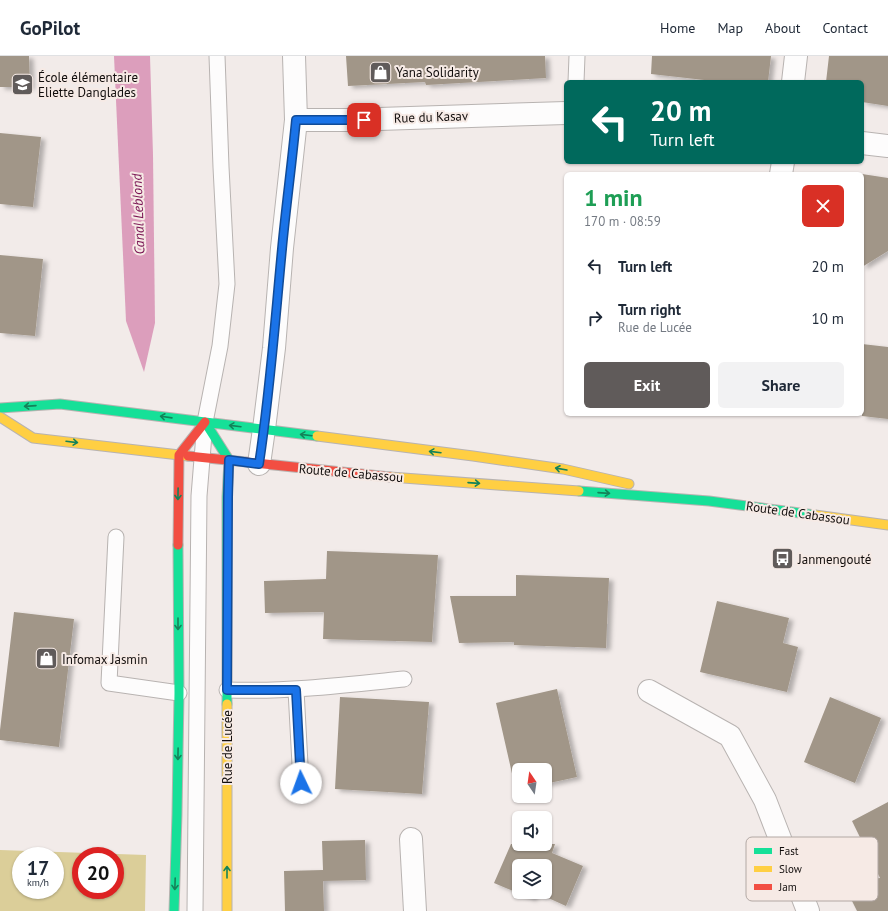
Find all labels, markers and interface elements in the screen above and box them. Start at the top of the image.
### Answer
text: GoPilot [20,16,80,40]
text: Home [660,19,695,37]
text: Map [717,19,743,37]
text: About [765,19,801,37]
text: Contact [823,19,868,37]
shop icon: Yana Solidarity [367,59,393,85]
place label: Yana Solidarity [396,64,479,81]
place label: École élémentaire Eliette Danglades [38,69,138,101]
school or university icon: École élémentaire Eliette Danglades [9,71,35,97]
text: 20 m [650,92,711,129]
icon: left [584,96,636,148]
pin [347,103,381,137]
street label: Rue du Kasav [394,107,469,127]
icon: arrive [353,109,375,131]
text: Turn left [650,128,715,151]
water label: Canal Leblond [128,172,148,255]
text: 1 min [584,182,643,213]
button: close [802,185,844,227]
text: 170 m · 08:59 [584,213,661,230]
icon: left [584,255,606,277]
text: Turn left [618,257,672,276]
text: 20 m [811,257,844,276]
text: Turn right [618,300,681,319]
icon: right [584,307,606,329]
text: 10 m [811,309,844,328]
text: Rue de Lucée [618,319,692,336]
button: Exit [584,362,710,408]
button: Share [718,362,844,408]
one-way arrow [24,402,37,409]
one-way arrow [160,413,173,421]
one-way arrow [229,422,242,430]
one-way arrow [300,431,313,439]
one-way arrow [65,439,78,446]
one-way arrow [429,448,442,455]
street label: Route de Cabassou [298,460,404,486]
one-way arrow [555,465,568,473]
one-way arrow [467,479,480,486]
one-way arrow [174,487,182,500]
one-way arrow [597,489,610,497]
street label: Route de Cabassou [745,497,851,529]
bus stop icon: Janmengouté [770,546,796,572]
place label: Janmengouté [797,551,871,568]
one-way arrow [174,617,182,630]
shop icon: Infomax Jasmin [34,646,60,672]
place label: Infomax Jasmin [62,651,148,668]
street label: Rue de Lucée [219,710,236,784]
one-way arrow [174,747,182,760]
position arrow [280,762,322,804]
north arrow [512,763,552,803]
map controls [512,763,552,899]
button: sound [512,811,552,851]
legend [746,837,878,901]
text: Fast [779,844,799,858]
speed limit sign: 20 [72,847,124,899]
text: 17 [27,855,49,881]
button: layers [512,859,552,899]
text: Slow [779,862,802,876]
one-way arrow [223,866,231,879]
text: km/h [27,876,49,889]
one-way arrow [171,877,178,890]
text: Jam [778,880,797,894]

